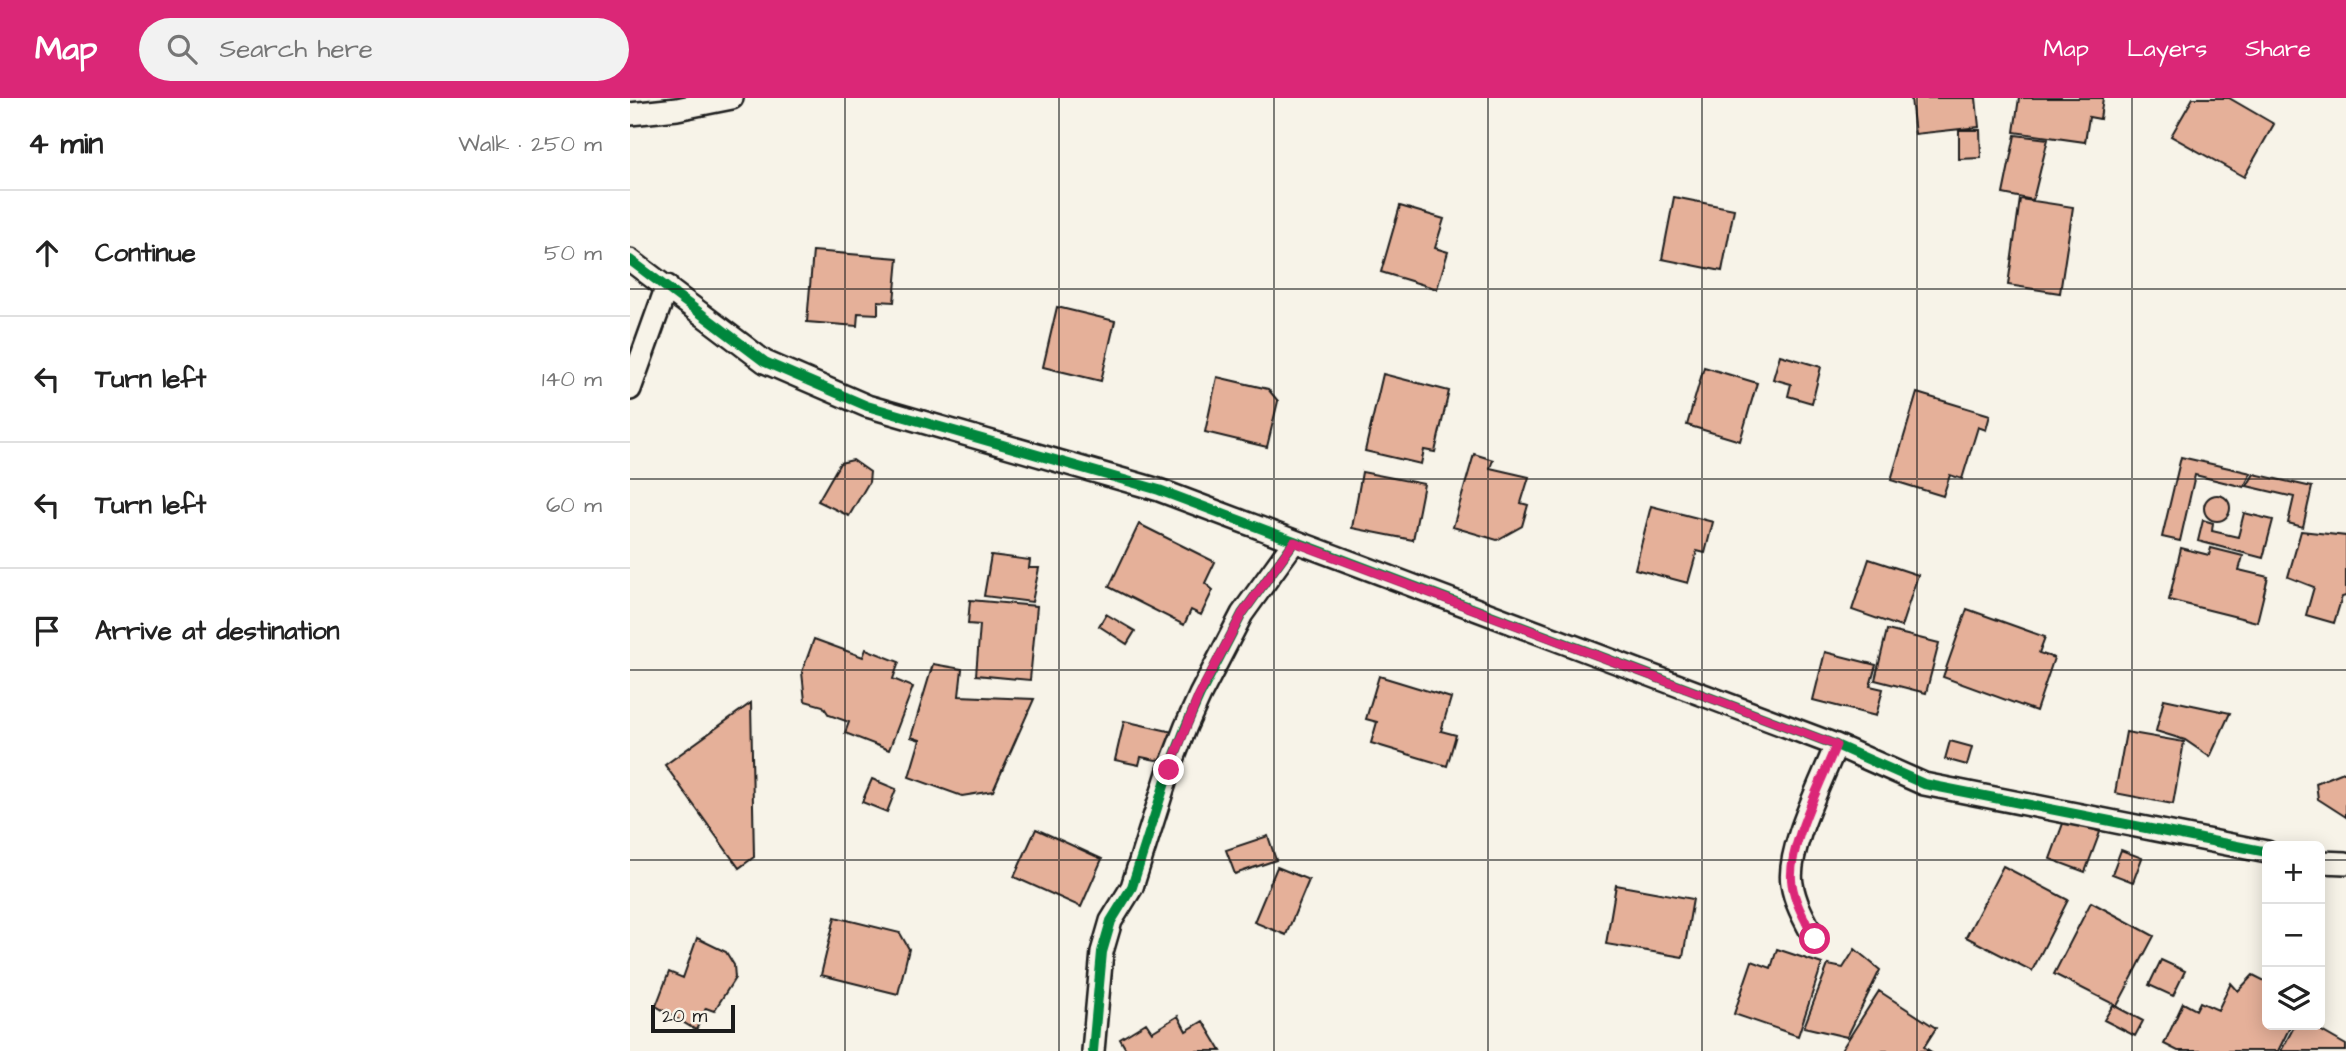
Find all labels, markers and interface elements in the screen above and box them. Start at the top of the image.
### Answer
search box [139,18,629,81]
text: Map [35,26,97,72]
icon: search [163,30,201,68]
text: Search here [219,31,373,67]
text: Map [2044,32,2089,66]
text: Layers [2127,32,2207,66]
text: Share [2245,32,2311,66]
text: 4 min [28,123,103,165]
text: Walk · 250 m [458,128,602,160]
icon: ahead [28,234,66,272]
text: Continue [95,235,196,271]
text: 50 m [544,237,602,269]
icon: left [28,360,66,398]
text: Turn left [95,361,206,397]
text: 140 m [542,363,602,395]
icon: left [28,486,66,524]
text: Turn left [95,487,206,523]
text: 60 m [546,489,602,521]
icon: arrive [28,612,66,650]
text: Arrive at destination [95,613,340,649]
route end [1153,754,1184,785]
map controls [2262,841,2325,1030]
button: + [2262,841,2325,904]
button: − [2262,904,2325,967]
route start [1799,923,1830,954]
button: layers [2262,967,2325,1030]
scale bar [651,1002,735,1034]
text: 20 m [662,1003,707,1030]

